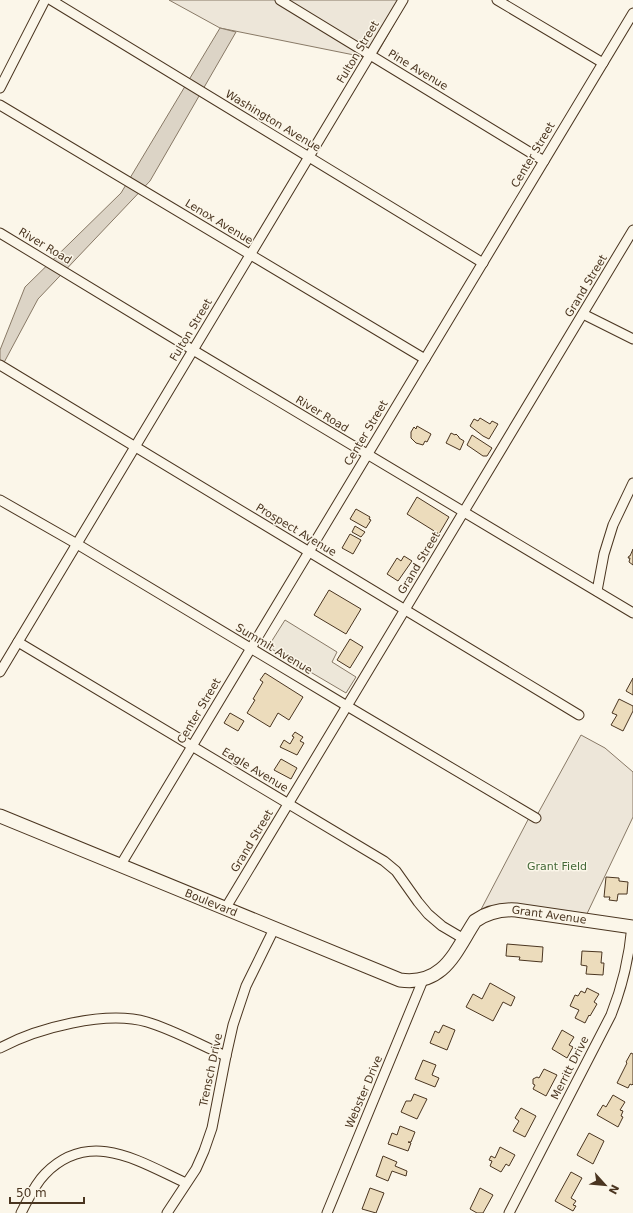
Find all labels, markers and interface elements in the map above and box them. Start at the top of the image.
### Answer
street label: Fulton Street [334,18,382,86]
street label: Pine Avenue [386,47,450,93]
street label: Washington Avenue [223,87,323,155]
street label: Center Street [508,119,558,190]
street label: Lenox Avenue [183,197,256,248]
street label: River Road [16,225,74,267]
street label: Grand Street [562,252,610,320]
street label: Fulton Street [167,296,215,364]
street label: River Road [293,393,351,435]
street label: Center Street [341,397,391,468]
street label: Prospect Avenue [253,501,339,559]
street label: Grand Street [395,529,443,597]
street label: Summit Avenue [233,621,315,677]
street label: Center Street [174,675,224,746]
street label: Eagle Avenue [220,745,291,795]
street label: Grand Street [228,807,276,875]
park label: Grant Field [527,860,587,873]
street label: Boulevard [183,887,239,919]
street label: Grant Avenue [511,903,587,927]
street label: Trensch Drive [197,1032,225,1109]
street label: Merritt Drive [548,1034,592,1102]
street label: Webster Drive [343,1053,385,1131]
north arrow [585,1165,625,1205]
scale bar [10,1179,84,1205]
text: N [606,1182,621,1196]
text: 50 m [16,1186,47,1200]

